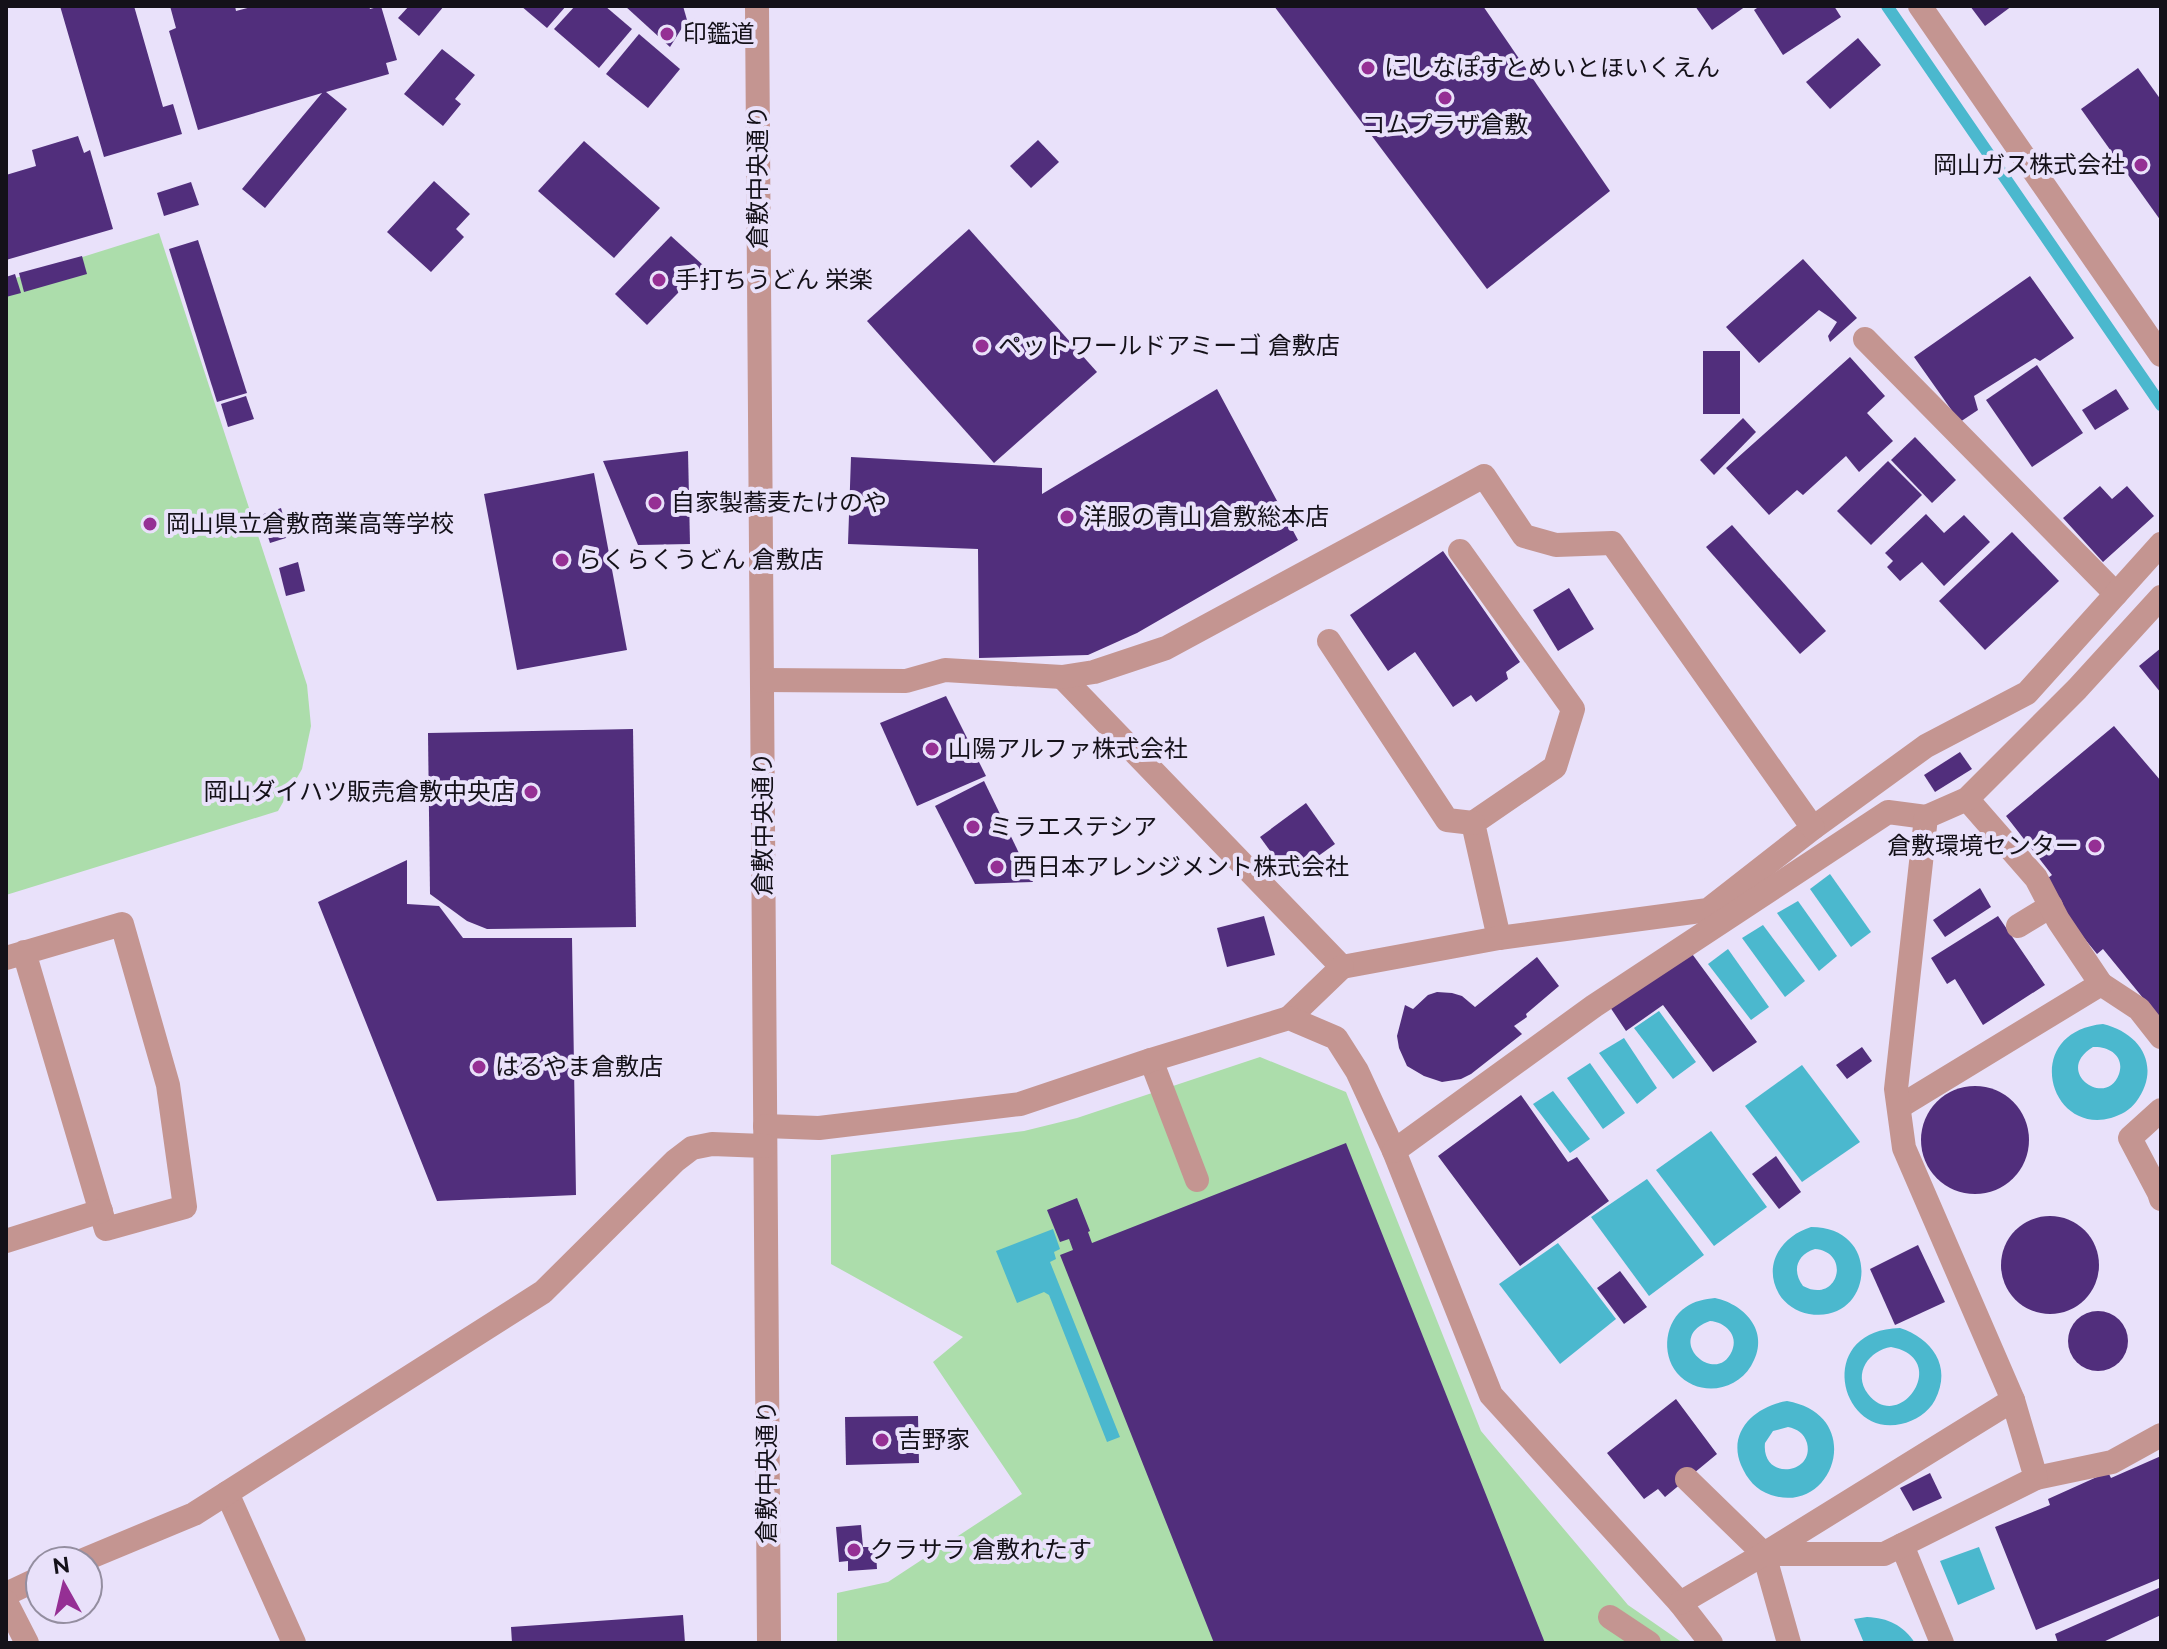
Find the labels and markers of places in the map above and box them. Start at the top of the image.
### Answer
place label: 印鑑道 [683,19,755,48]
marker: 印鑑道 [658,25,676,43]
place label: にしなぽすとめいとほいくえん [1384,53,1720,82]
marker: にしなぽすとめいとほいくえん [1359,59,1377,77]
marker: コムプラザ倉敷 [1436,89,1454,107]
place label: コムプラザ倉敷 [1362,110,1528,139]
place label: 岡山ガス株式会社 [1933,150,2125,179]
marker: 岡山ガス株式会社 [2132,156,2150,174]
place label: 手打ちうどん 栄楽 [675,265,873,294]
marker: 手打ちうどん 栄楽 [650,271,668,289]
place label: ペットワールドアミーゴ 倉敷店 [998,331,1340,360]
marker: ペットワールドアミーゴ 倉敷店 [973,337,991,355]
place label: 自家製蕎麦たけのや [671,488,887,517]
marker: 自家製蕎麦たけのや [646,494,664,512]
place label: 洋服の青山 倉敷総本店 [1083,502,1329,531]
marker: 洋服の青山 倉敷総本店 [1058,508,1076,526]
place label: 岡山県立倉敷商業高等学校 [166,509,454,538]
marker: 岡山県立倉敷商業高等学校 [141,515,159,533]
place label: らくらくうどん 倉敷店 [578,545,824,574]
marker: らくらくうどん 倉敷店 [553,551,571,569]
place label: 山陽アルファ株式会社 [948,734,1188,763]
marker: 山陽アルファ株式会社 [923,740,941,758]
place label: 岡山ダイハツ販売倉敷中央店 [203,777,515,806]
marker: 岡山ダイハツ販売倉敷中央店 [522,783,540,801]
place label: ミラエステシア [989,812,1157,841]
marker: ミラエステシア [964,818,982,836]
place label: 倉敷環境センター [1887,831,2079,860]
marker: 倉敷環境センター [2086,837,2104,855]
place label: 西日本アレンジメント株式会社 [1013,852,1349,881]
marker: 西日本アレンジメント株式会社 [988,858,1006,876]
place label: はるやま倉敷店 [495,1052,663,1081]
marker: はるやま倉敷店 [470,1058,488,1076]
place label: 吉野家 [898,1425,970,1454]
marker: 吉野家 [873,1431,891,1449]
place label: クラサラ 倉敷れたす [870,1535,1092,1564]
marker: クラサラ 倉敷れたす [845,1541,863,1559]

